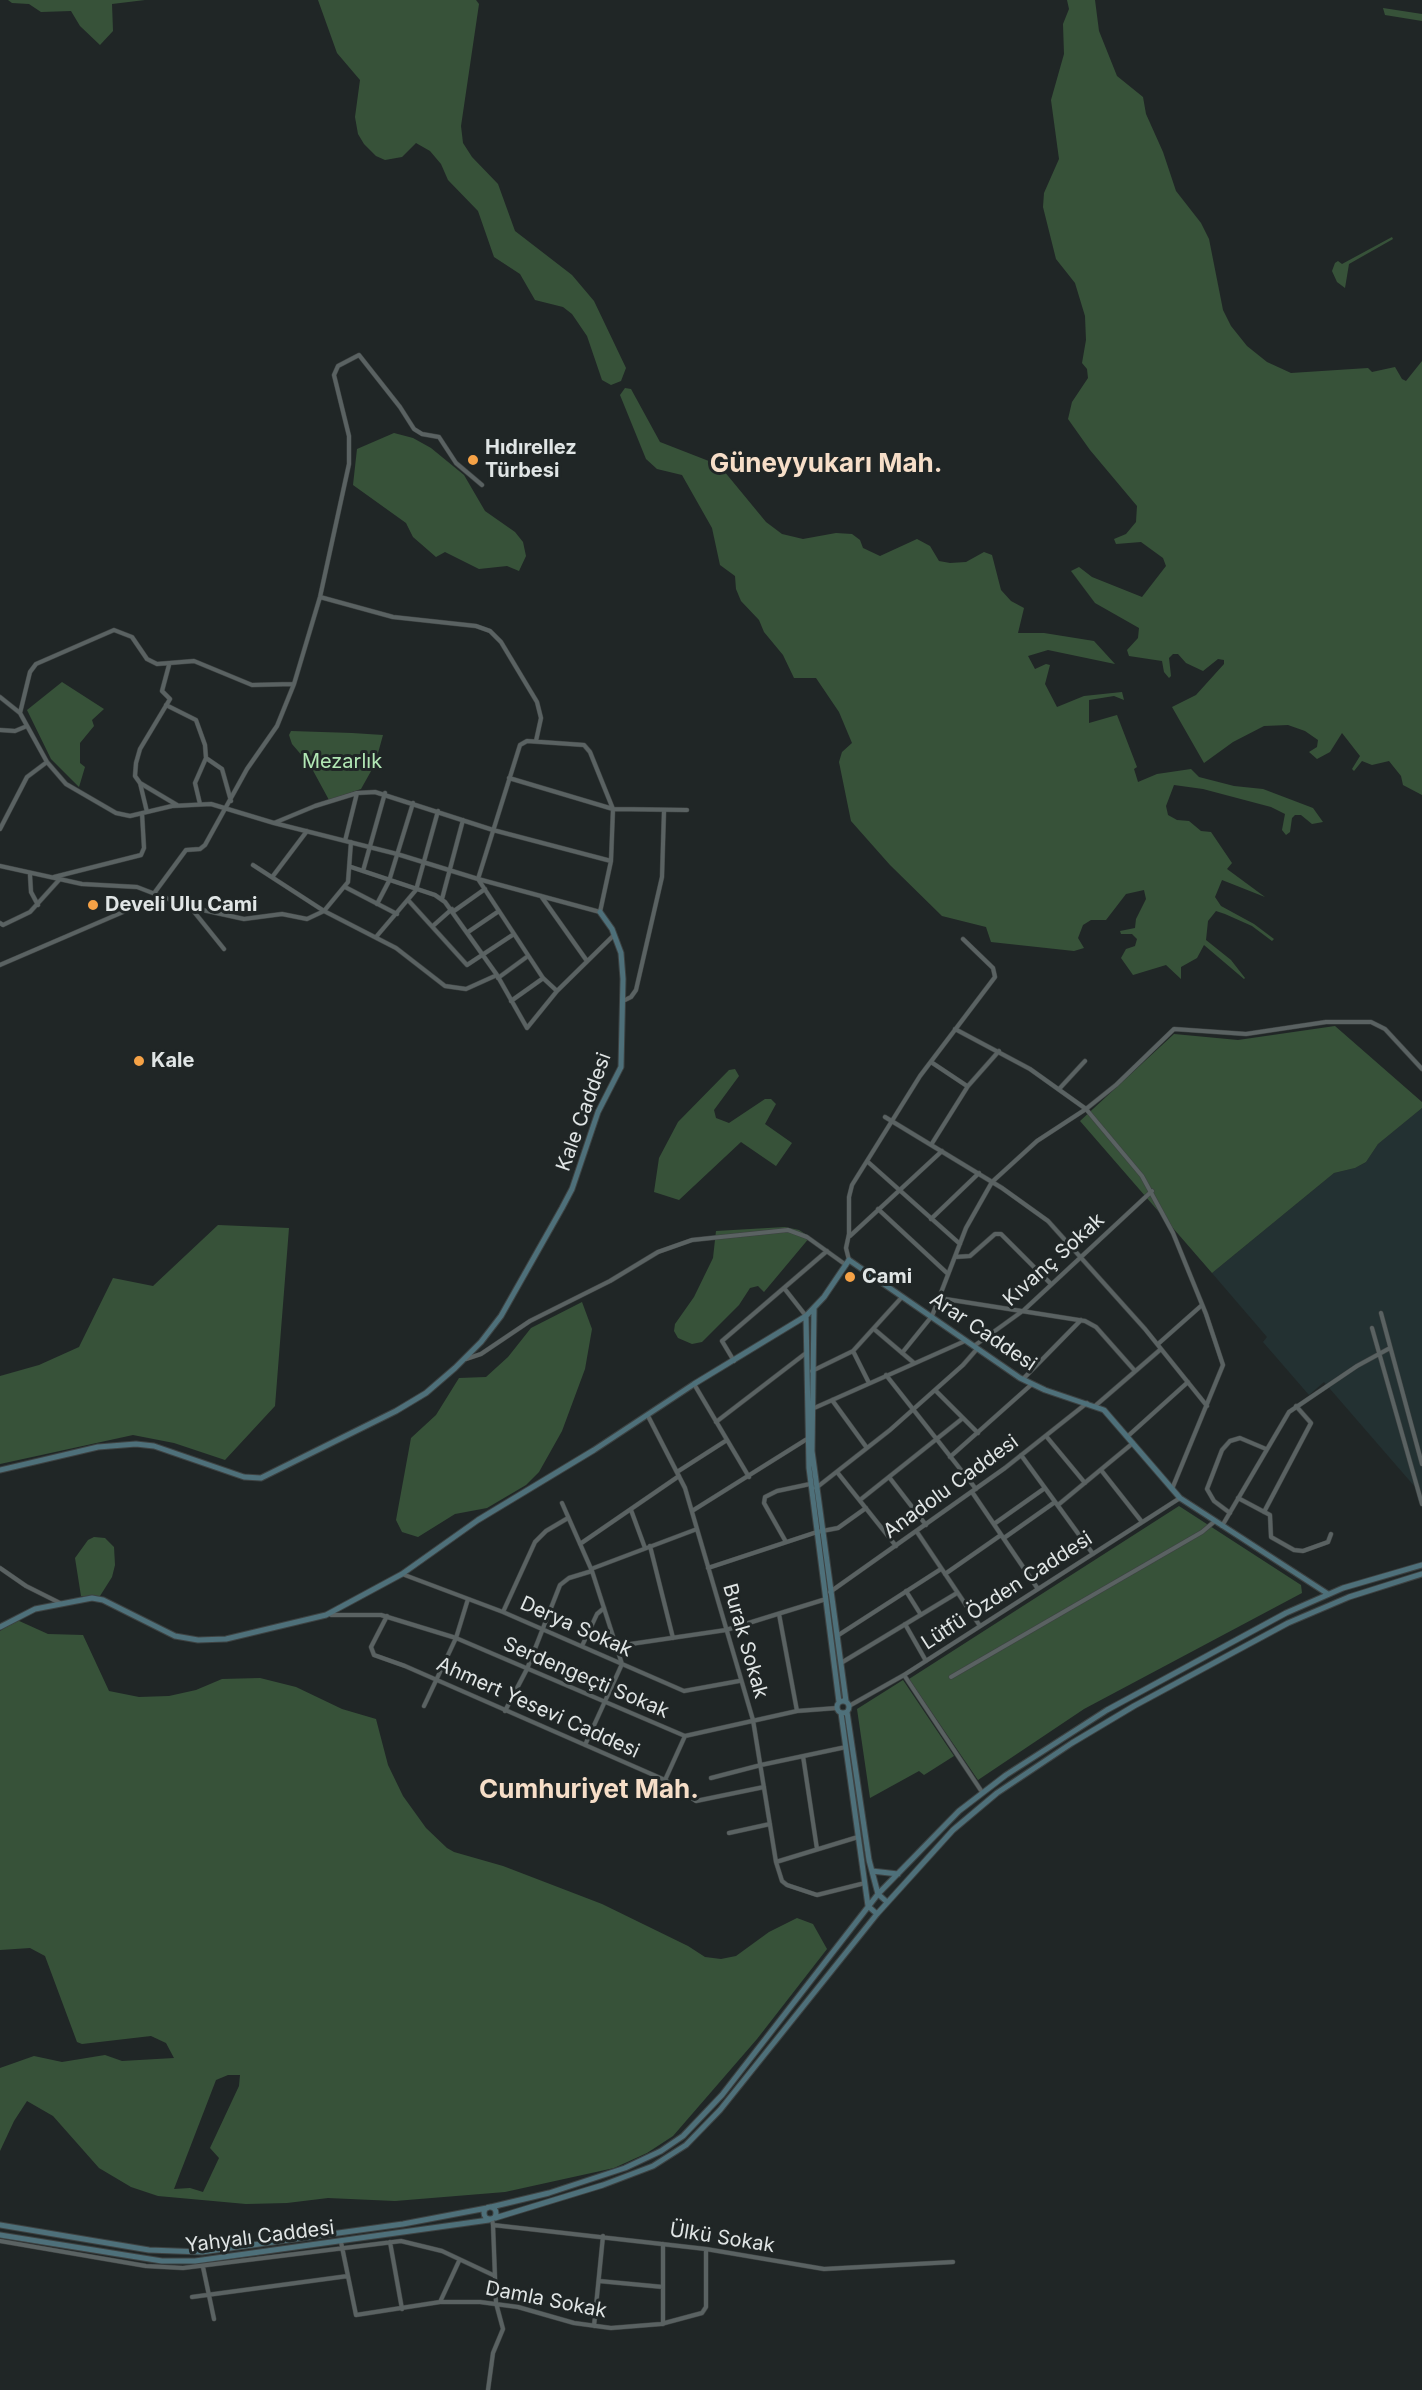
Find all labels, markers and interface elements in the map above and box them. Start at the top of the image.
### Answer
place label: Hıdırellez Türbesi [485,436,577,483]
district label: Güneyyukarı Mah. [710,448,942,480]
marker: Hıdırellez Türbesi [466,453,480,467]
park label: Mezarlık [302,750,382,774]
place label: Develi Ulu Cami [105,893,257,917]
marker: Develi Ulu Cami [86,898,100,912]
place label: Kale [151,1049,194,1073]
street label: Kale Caddesi [551,1050,617,1174]
marker: Kale [132,1054,146,1068]
street label: Kıvanç Sokak [998,1208,1110,1312]
place label: Cami [862,1265,912,1289]
marker: Cami [843,1270,857,1284]
street label: Arar Caddesi [925,1288,1041,1376]
street label: Anadolu Caddesi [879,1430,1023,1544]
street label: Lütfü Özden Caddesi [917,1527,1097,1655]
street label: Burak Sokak [717,1581,773,1701]
street label: Derya Sokak [516,1592,636,1662]
street label: Serdengeçti Sokak [499,1632,673,1724]
street label: Ahmert Yesevi Caddesi [433,1652,643,1764]
district label: Cumhuriyet Mah. [479,1774,699,1806]
street label: Yahyalı Caddesi [184,2216,336,2258]
street label: Ülkü Sokak [668,2218,776,2258]
street label: Damla Sokak [483,2276,609,2324]

